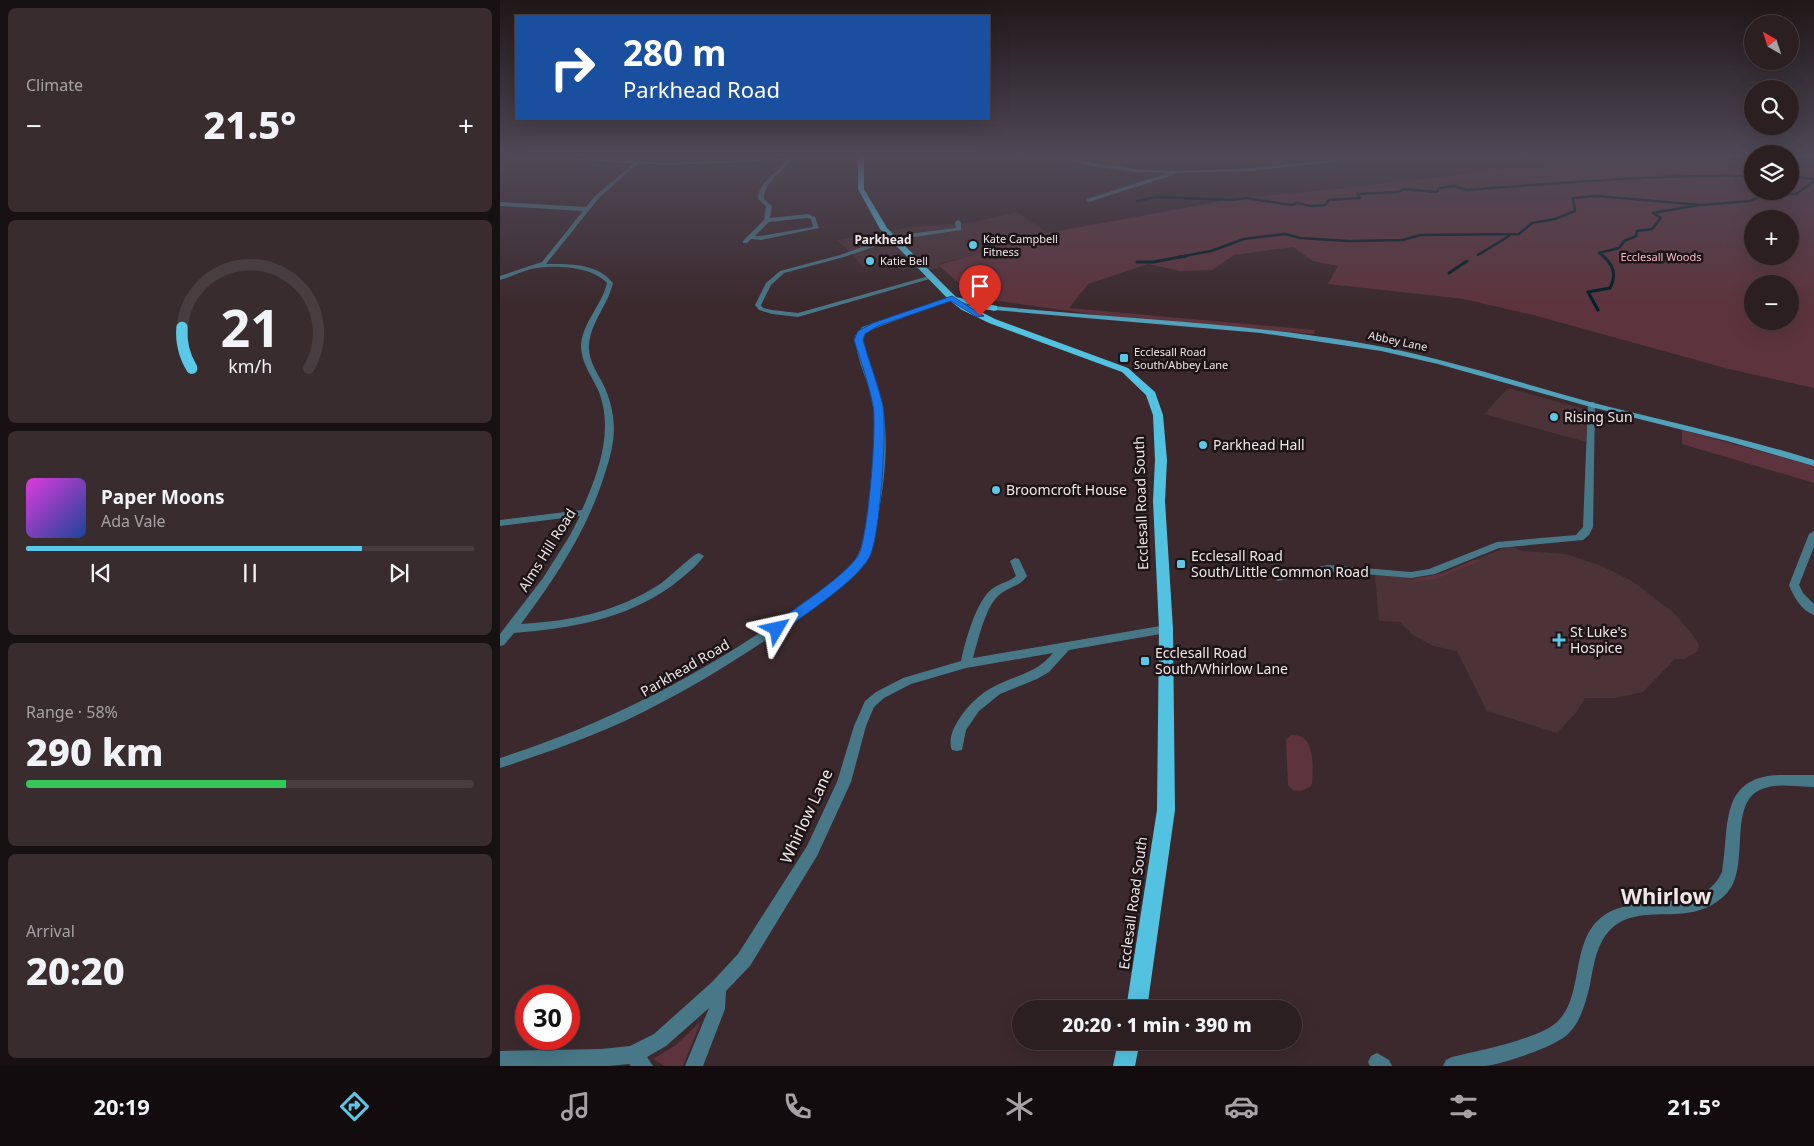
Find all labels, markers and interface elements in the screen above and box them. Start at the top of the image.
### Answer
north arrow [1744,15,1799,70]
map controls [1744,15,1799,330]
text: 280 m [623,29,726,76]
icon: right [540,35,605,100]
text: Climate [26,74,83,96]
text: Parkhead Road [623,74,780,104]
button: search [1744,80,1799,135]
text: 21.5° [204,98,296,150]
text: − [26,106,42,144]
text: + [458,106,474,144]
button: layers [1744,145,1799,200]
button: + [1744,210,1799,265]
district label: Parkhead [854,231,912,248]
place label: Kate Campbell Fitness [983,231,1058,259]
marker: Kate Campbell Fitness [967,239,979,251]
park label: Ecclesall Woods [1620,249,1702,264]
place label: Katie Bell [880,253,928,268]
marker: Katie Bell [864,255,876,267]
pin [959,265,1001,316]
icon: arrive [966,272,994,300]
button: − [1744,275,1799,330]
text: 21 [220,291,280,362]
street label: Abbey Lane [1367,327,1429,354]
place label: Ecclesall Road South/Abbey Lane [1134,344,1228,372]
marker: Ecclesall Road South/Abbey Lane [1118,352,1130,364]
text: km/h [228,354,272,378]
place label: Rising Sun [1564,407,1633,426]
marker: Rising Sun [1548,411,1560,423]
place label: Parkhead Hall [1213,435,1305,454]
street label: Ecclesall Road South [1129,436,1152,570]
marker: Parkhead Hall [1197,439,1209,451]
place label: Broomcroft House [1006,480,1127,499]
text: Paper Moons [101,484,225,510]
marker: Broomcroft House [990,484,1002,496]
street label: Alms Hill Road [513,505,580,595]
text: Ada Vale [101,510,166,532]
place label: Ecclesall Road South/Little Common Road [1191,546,1369,581]
marker: Ecclesall Road South/Little Common Road [1175,558,1187,570]
icon: previous [87,559,115,587]
icon: pause [236,559,264,587]
icon: next [385,559,413,587]
position arrow [750,602,802,654]
place label: St Luke's Hospice [1570,622,1627,657]
marker: St Luke's Hospice [1552,633,1566,647]
street label: Parkhead Road [637,634,733,701]
place label: Ecclesall Road South/Whirlow Lane [1155,643,1288,678]
marker: Ecclesall Road South/Whirlow Lane [1139,655,1151,667]
text: Range · 58% [26,701,118,723]
text: 290 km [26,725,164,777]
street label: Whirlow Lane [774,765,838,867]
street label: Ecclesall Road South [1114,835,1151,971]
district label: Whirlow [1621,880,1712,910]
text: Arrival [26,920,75,942]
text: 20:20 [26,944,125,996]
speed limit sign: 30 [515,985,580,1050]
text: 20:20 · 1 min · 390 m [1062,1012,1252,1038]
icon: directions [337,1089,372,1124]
icon: music [558,1089,593,1124]
icon: phone [780,1089,815,1124]
icon: climate [1002,1089,1037,1124]
icon: car [1224,1089,1259,1124]
icon: filters [1446,1089,1481,1124]
text: 20:19 [93,1091,150,1121]
text: 21.5° [1667,1091,1721,1121]

